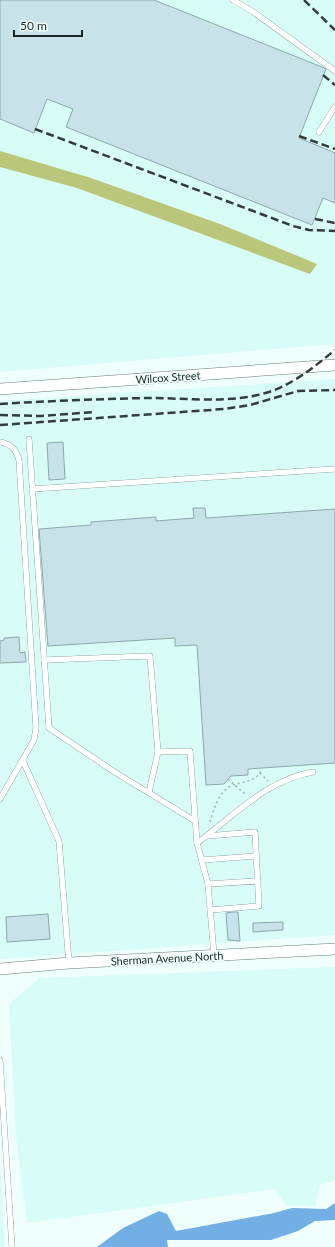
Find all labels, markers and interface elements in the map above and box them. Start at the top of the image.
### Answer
scale bar [14,12,82,38]
text: 50 m [20,18,47,33]
street label: Wilcox Street [135,368,201,386]
street label: Sherman Avenue North [110,949,224,967]

